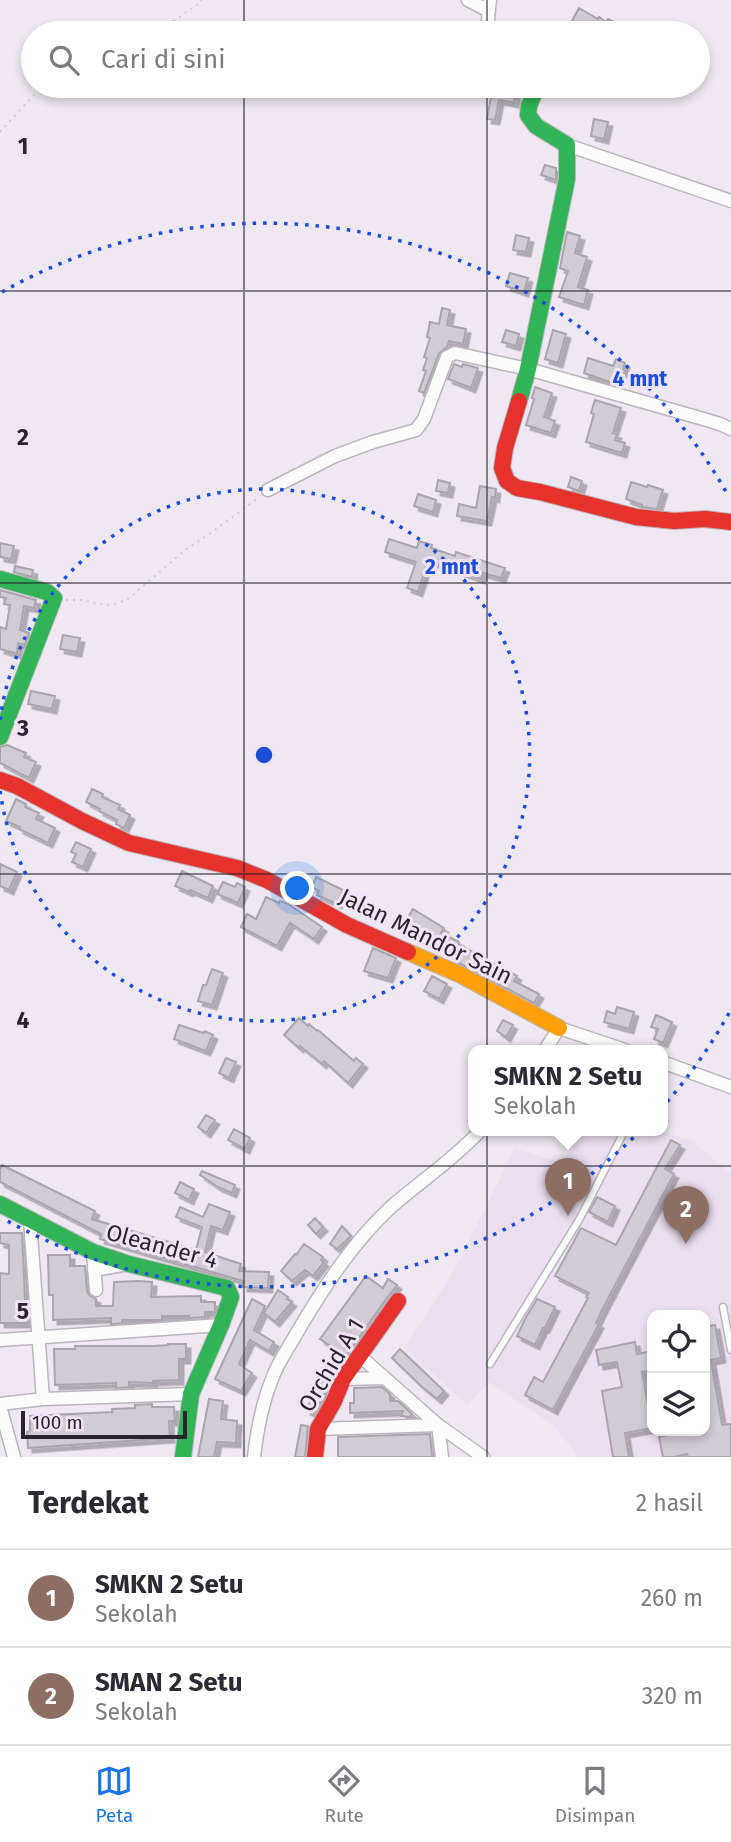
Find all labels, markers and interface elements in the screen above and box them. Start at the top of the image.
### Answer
search box [21,21,710,98]
icon: search [45,41,83,79]
text: Cari di sini [101,44,226,75]
text: 1 [18,132,28,160]
text: 4 mnt [613,366,668,392]
text: 2 [17,423,29,451]
text: 2 mnt [425,554,480,580]
text: 3 [16,714,29,742]
centre of rings [252,743,276,767]
your location [280,871,314,905]
street label: Jalan Mandor Sain [335,882,517,990]
text: 4 [17,1006,30,1034]
popup [468,1045,668,1136]
text: SMKN 2 Setu [494,1061,642,1092]
text: Sekolah [494,1092,576,1120]
pin: 1 [545,1158,591,1216]
pin: 2 [663,1186,709,1244]
street label: Oleander 4 [103,1218,221,1274]
text: 5 [17,1297,29,1325]
map controls [647,1310,710,1436]
button: locate [647,1310,710,1373]
street label: Orchid A 1 [292,1313,370,1417]
button: layers [647,1373,710,1436]
scale bar [21,1408,187,1440]
text: 100 m [32,1411,83,1434]
text: Terdekat [28,1485,149,1521]
text: 2 hasil [636,1489,703,1517]
text: SMKN 2 Setu [95,1569,244,1600]
text: 1 [46,1584,56,1612]
text: 260 m [641,1584,703,1612]
text: Sekolah [95,1600,178,1628]
text: SMAN 2 Setu [95,1667,243,1698]
text: 2 [45,1682,57,1710]
text: 320 m [642,1682,703,1710]
text: Sekolah [95,1698,178,1726]
tab: Peta [95,1762,133,1827]
tab: Rute [324,1762,364,1827]
tab: Disimpan [555,1762,636,1827]

